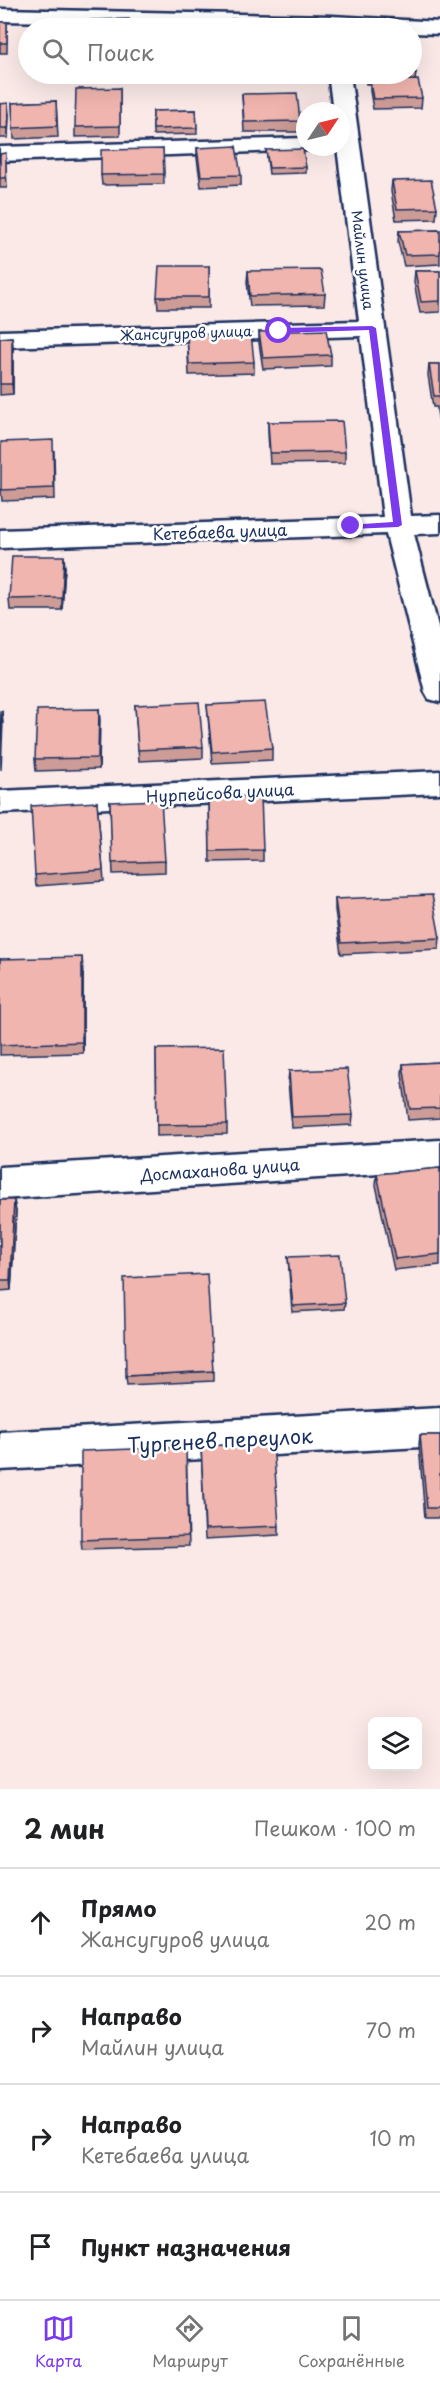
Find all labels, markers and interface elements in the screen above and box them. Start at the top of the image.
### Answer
search box [18,18,422,84]
icon: search [39,35,72,68]
text: Поиск [87,35,154,68]
north arrow [296,102,350,156]
street label: Майлин улица [346,209,380,311]
route start [265,317,291,343]
street label: Жансугуров улица [119,320,252,346]
route end [337,512,363,538]
street label: Кетебаева улица [152,517,288,545]
street label: Нурпейсова улица [145,776,295,808]
street label: Досмаханова улица [139,1151,300,1187]
street label: Тургенев переулок [127,1420,314,1460]
map controls [368,1717,422,1771]
button: layers [368,1717,422,1771]
text: 2 мин [24,1809,105,1848]
text: Пешком · 100 m [254,1813,416,1843]
text: Прямо [81,1891,156,1924]
icon: ahead [24,1906,57,1939]
text: 20 m [364,1907,416,1937]
text: Жансугуров улица [81,1924,269,1954]
text: Направо [81,1999,182,2032]
icon: right [24,2014,57,2047]
text: 70 m [366,2015,416,2045]
text: Майлин улица [81,2032,224,2062]
text: Направо [81,2107,182,2140]
icon: right [24,2122,57,2155]
text: 10 m [369,2123,416,2153]
text: Кетебаева улица [81,2140,249,2170]
icon: arrive [24,2230,57,2263]
text: Пункт назначения [81,2230,291,2263]
tab: Карта [35,2312,82,2372]
tab: Маршрут [152,2312,228,2372]
tab: Сохранённые [298,2312,405,2372]

